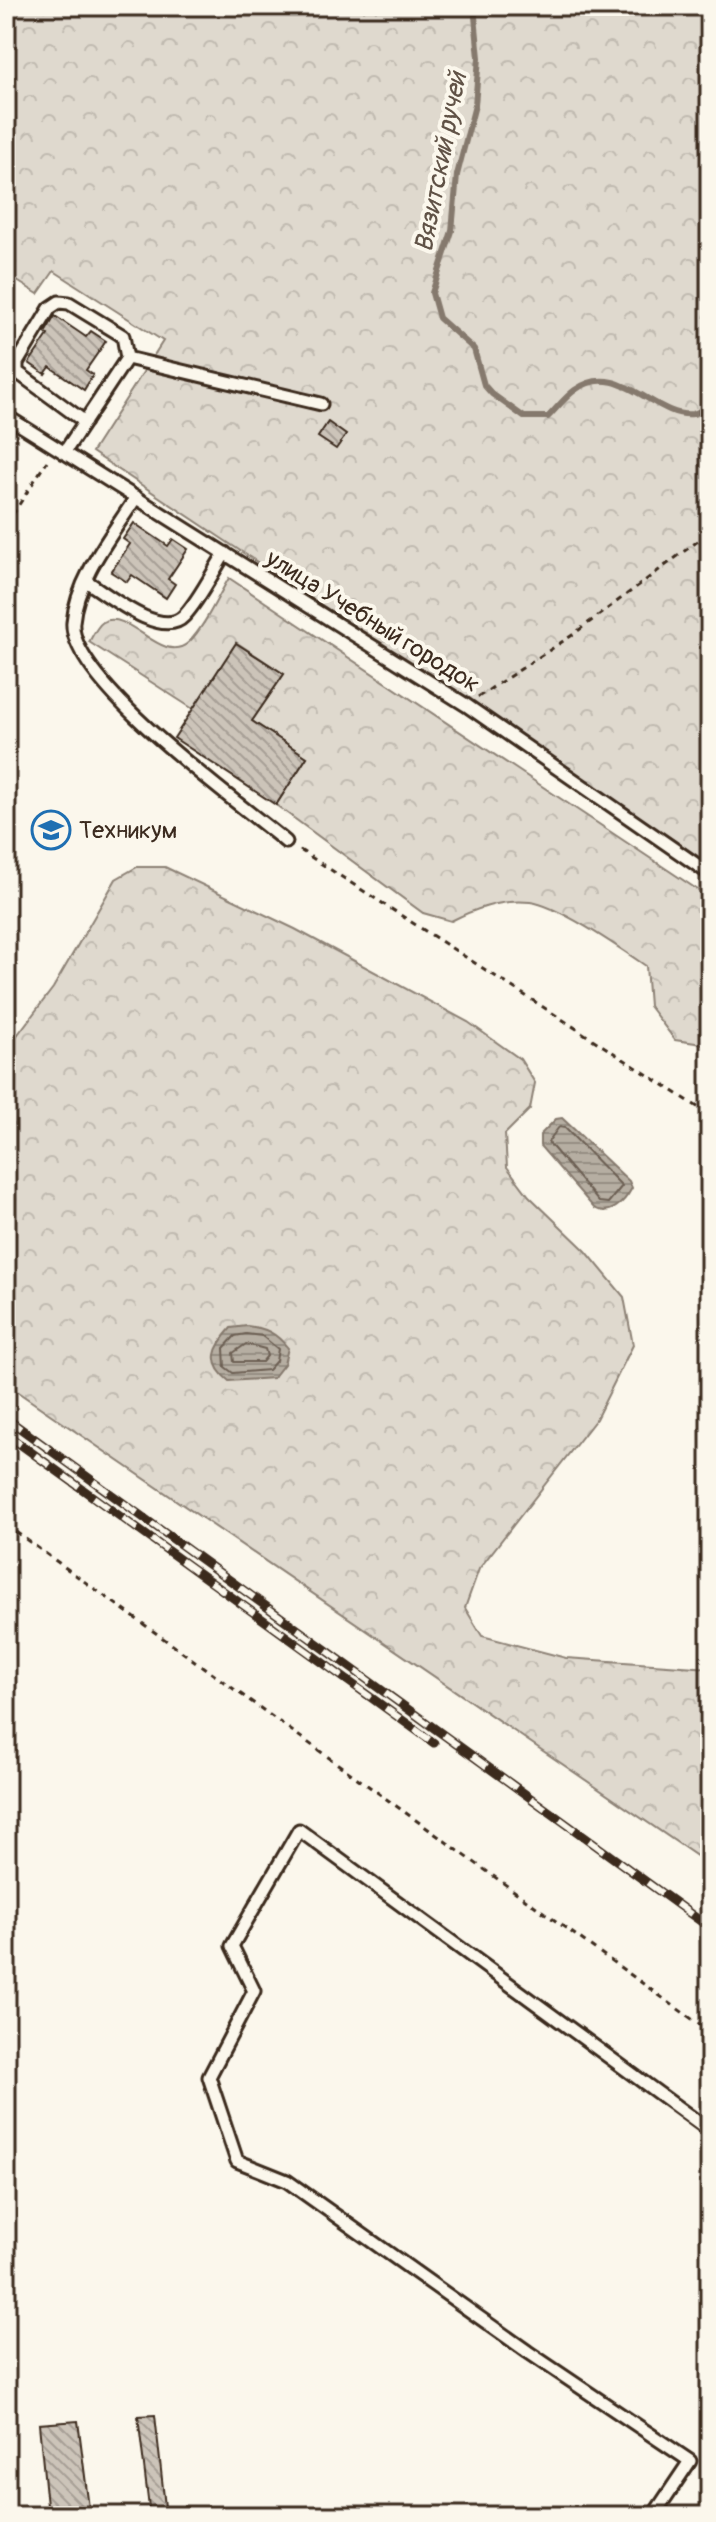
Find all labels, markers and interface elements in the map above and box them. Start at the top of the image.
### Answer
water label: Вязитский ручей [408,67,475,255]
street label: улица Учебный городок [260,543,485,699]
school or university icon: Техникум [30,809,72,851]
place label: Техникум [79,816,177,845]

